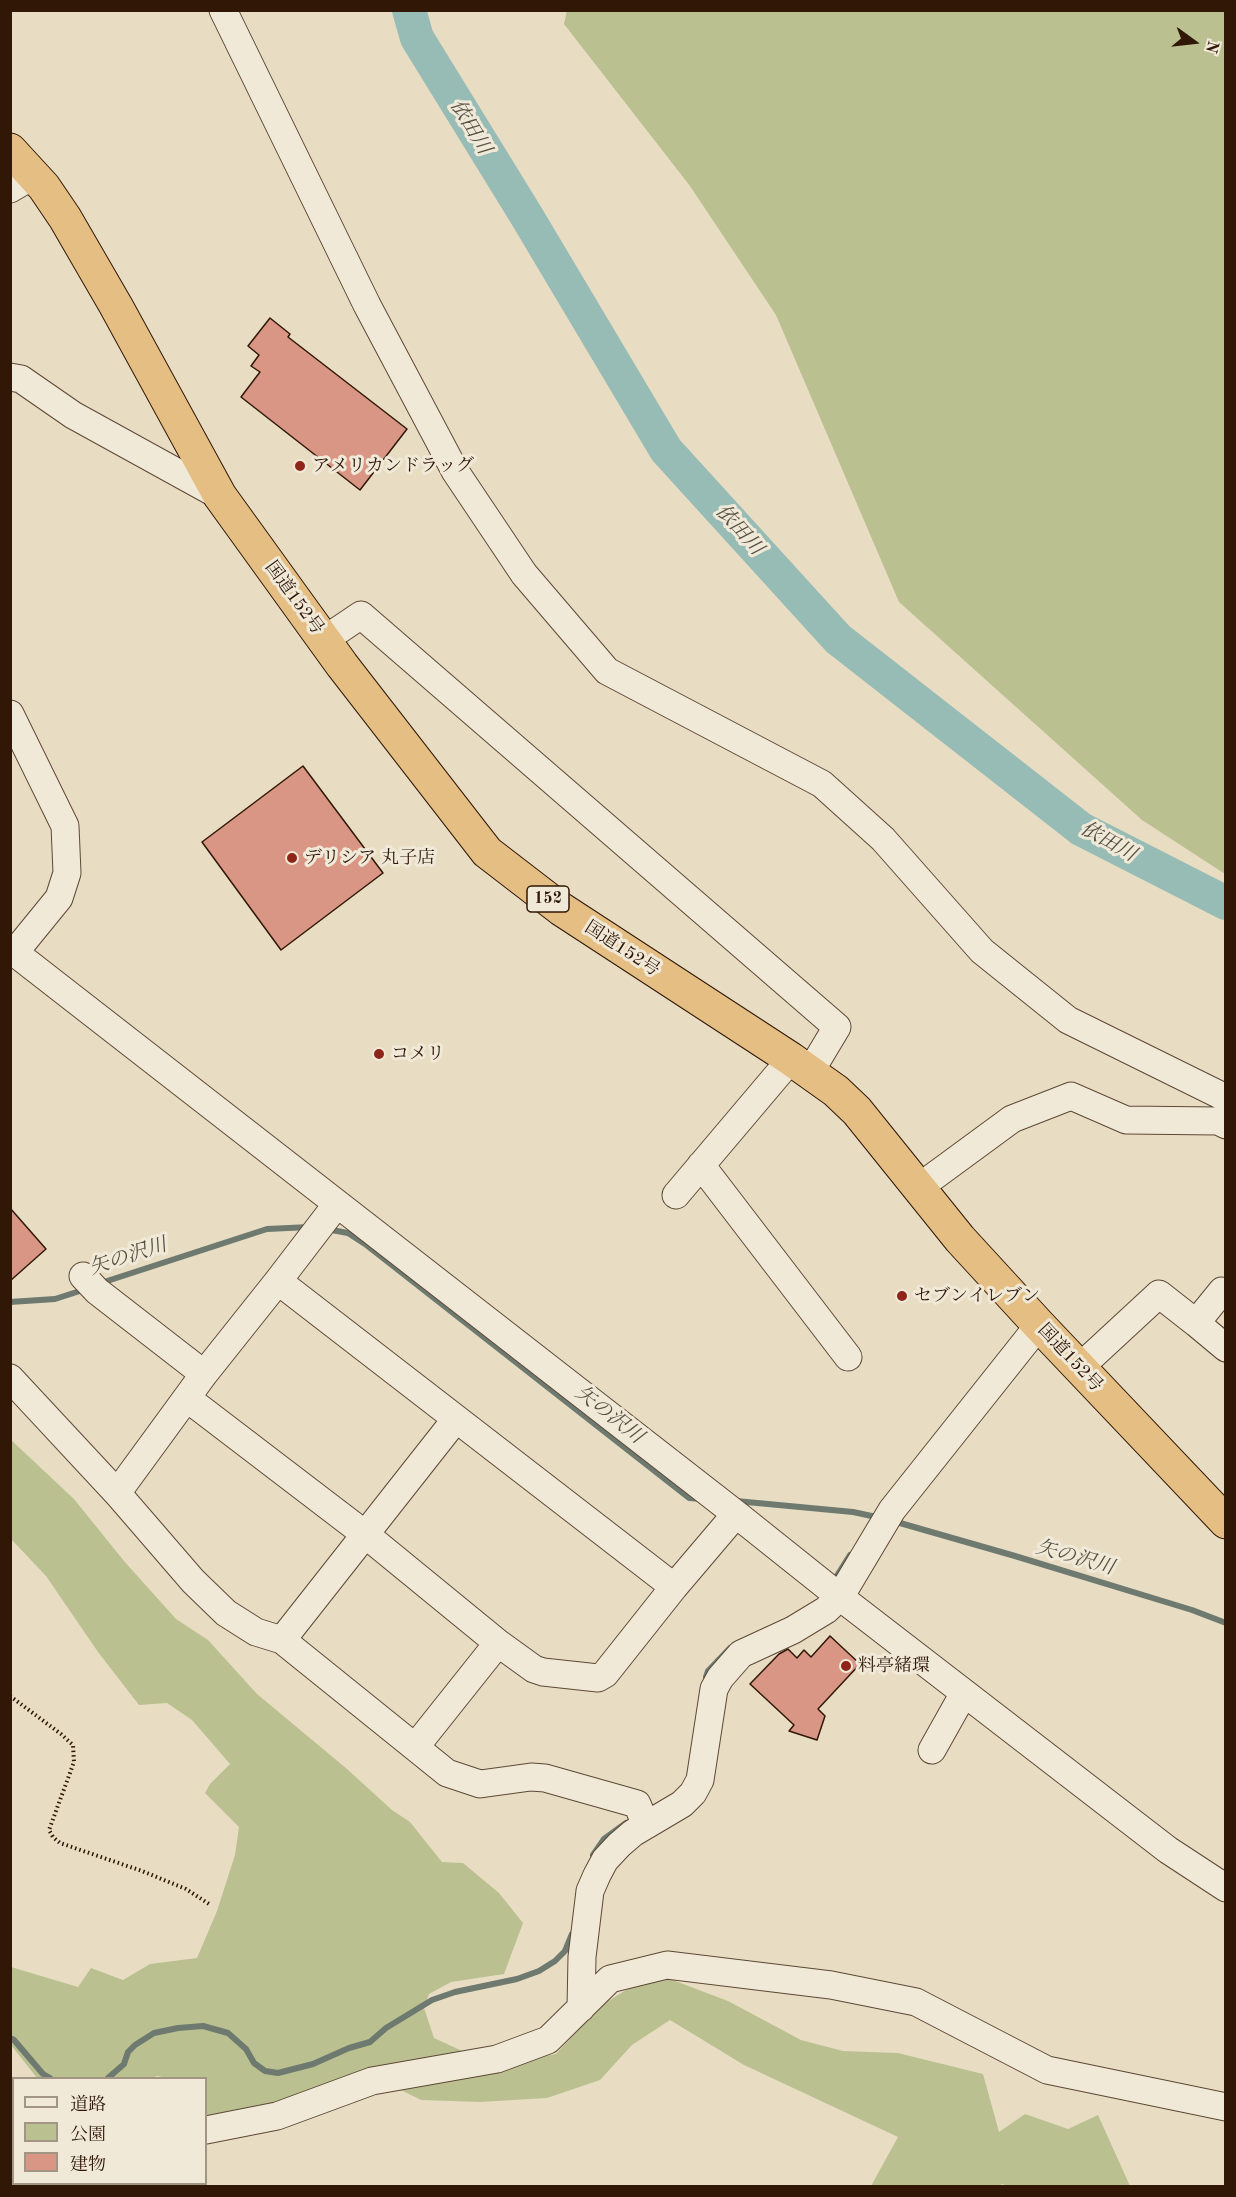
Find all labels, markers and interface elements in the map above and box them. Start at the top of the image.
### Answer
north arrow [1164,12,1224,72]
text: N [1202,39,1221,55]
water label: 依田川 [444,95,496,159]
place label: アメリカンドラッグ [312,455,474,477]
marker: アメリカンドラッグ [293,459,307,473]
water label: 依田川 [710,500,768,560]
street label: 国道152号 [260,557,328,639]
water label: 依田川 [1076,817,1140,867]
place label: デリシア 丸子店 [304,847,435,869]
marker: デリシア 丸子店 [285,851,299,865]
road number: 152 [527,886,569,912]
street label: 国道152号 [580,917,664,981]
place label: コメリ [391,1043,445,1065]
marker: コメリ [372,1047,386,1061]
water label: 矢の沢川 [86,1233,170,1281]
place label: セブンイレブン [914,1285,1040,1307]
marker: セブンイレブン [895,1289,909,1303]
street label: 国道152号 [1033,1319,1107,1397]
water label: 矢の沢川 [570,1381,648,1449]
water label: 矢の沢川 [1033,1535,1117,1581]
place label: 料亭緒環 [858,1655,930,1677]
marker: 料亭緒環 [839,1659,853,1673]
legend [12,2077,207,2185]
text: 道路 [70,2096,106,2114]
text: 公園 [70,2126,106,2144]
text: 建物 [70,2156,106,2174]

